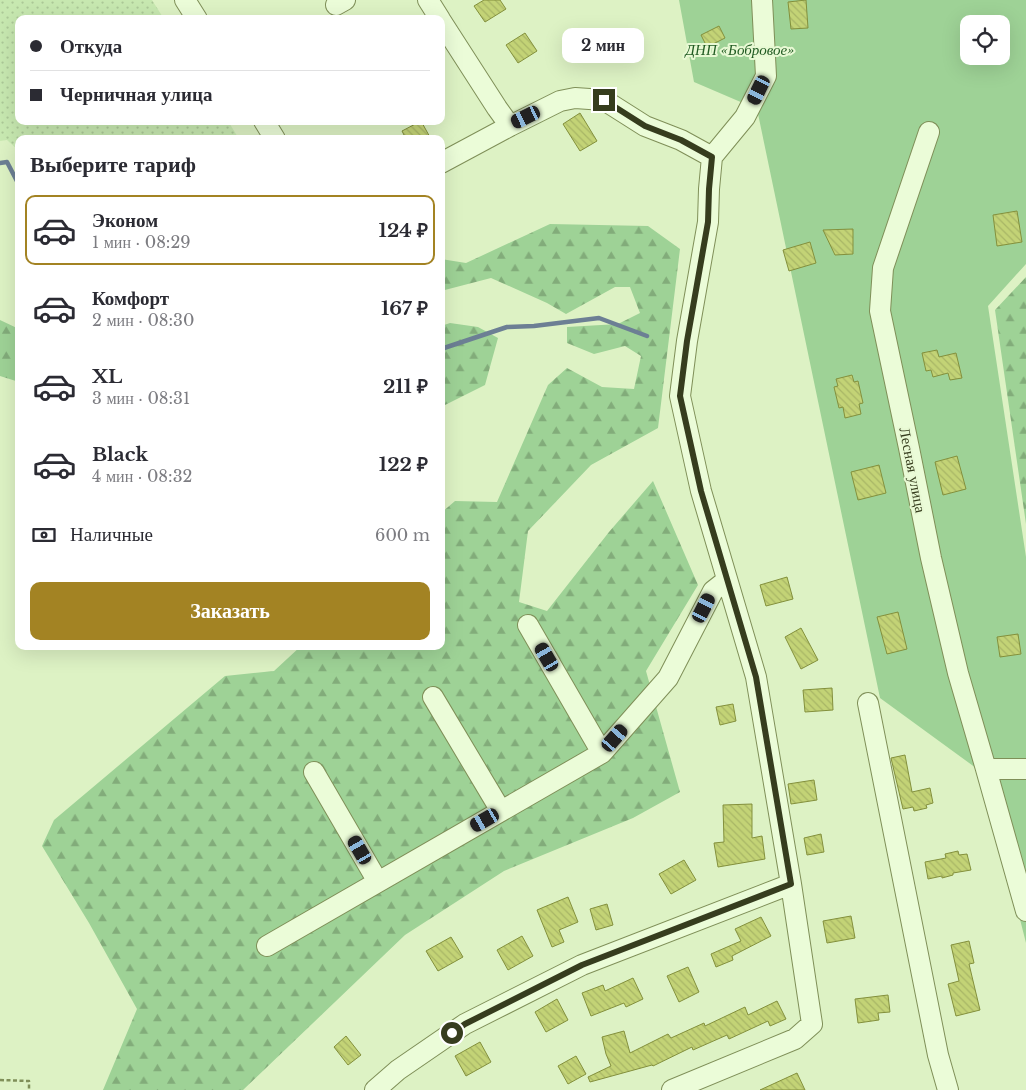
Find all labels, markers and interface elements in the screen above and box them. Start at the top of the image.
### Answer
map controls [960,15,1010,65]
button: locate [960,15,1010,65]
callout: 2 мин [563,28,645,62]
text: Откуда [60,35,122,58]
text: 2 мин [581,35,625,55]
park label: ДНП «Бобровое» [684,40,794,59]
car [745,73,772,107]
text: Черничная улица [60,83,212,106]
route end [593,89,615,111]
car [509,104,542,130]
text: Выберите тариф [30,151,196,178]
icon: car [32,208,77,253]
text: Эконом [92,209,158,232]
text: 124 ₽ [379,219,428,242]
text: 1 мин · 08:29 [92,232,191,252]
icon: car [32,286,77,331]
text: Комфорт [92,287,169,310]
text: 167 ₽ [381,297,428,320]
text: 2 мин · 08:30 [92,310,194,330]
icon: car [32,364,77,409]
text: XL [92,365,122,388]
text: 211 ₽ [383,375,428,398]
text: 3 мин · 08:31 [92,388,190,408]
street label: Лесная улица [895,426,931,515]
icon: car [32,442,77,487]
text: Black [92,443,148,466]
text: 122 ₽ [379,453,428,476]
text: 4 мин · 08:32 [92,466,192,486]
icon: cash [30,521,58,549]
text: Наличные [70,523,153,546]
text: 600 m [375,525,430,545]
button: Заказать [30,582,430,640]
car [690,591,717,625]
car [533,640,560,674]
car [599,722,630,754]
car [468,806,501,834]
car [346,833,373,867]
route start [441,1022,463,1044]

